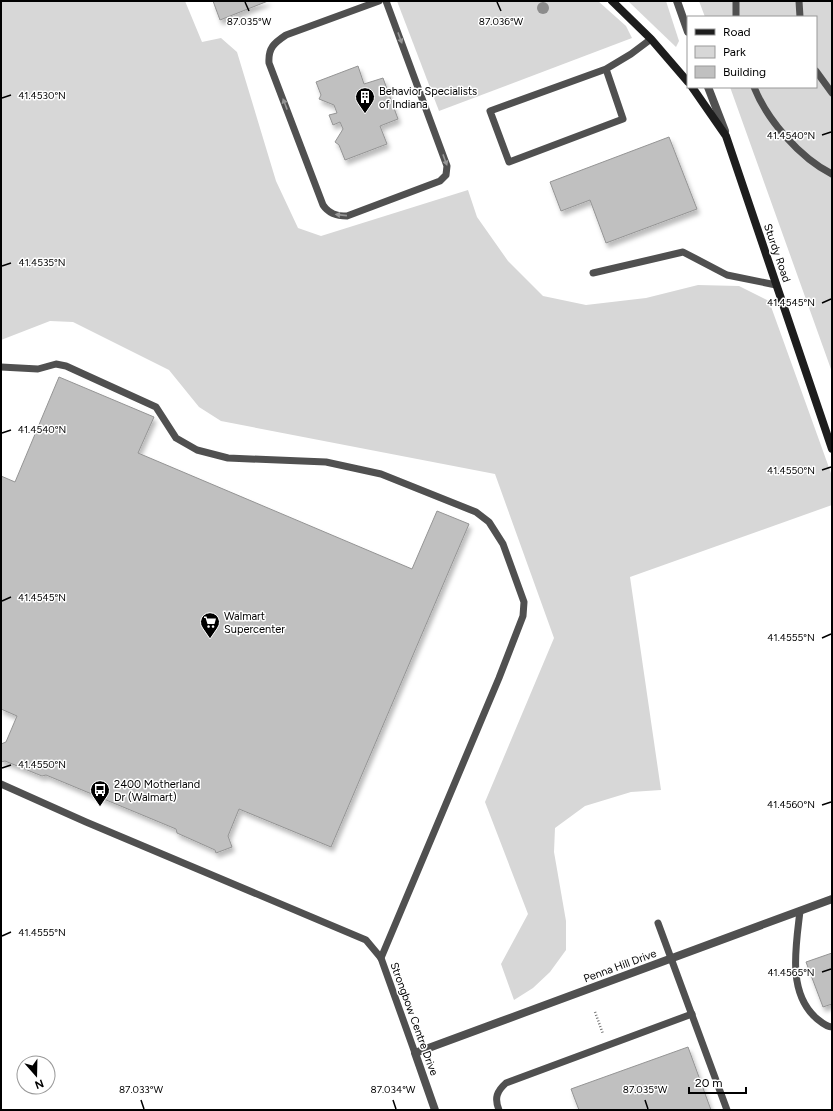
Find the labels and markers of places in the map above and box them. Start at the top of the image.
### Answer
place label: Behavior Specialists of Indiana [379,85,477,111]
building icon: Behavior Specialists of Indiana [354,86,376,114]
place label: Walmart Supercenter [224,610,285,636]
supermarket icon: Walmart Supercenter [199,611,221,639]
place label: 2400 Motherland Dr (Walmart) [114,778,200,804]
bus stop icon: 2400 Motherland Dr (Walmart) [89,779,111,807]

